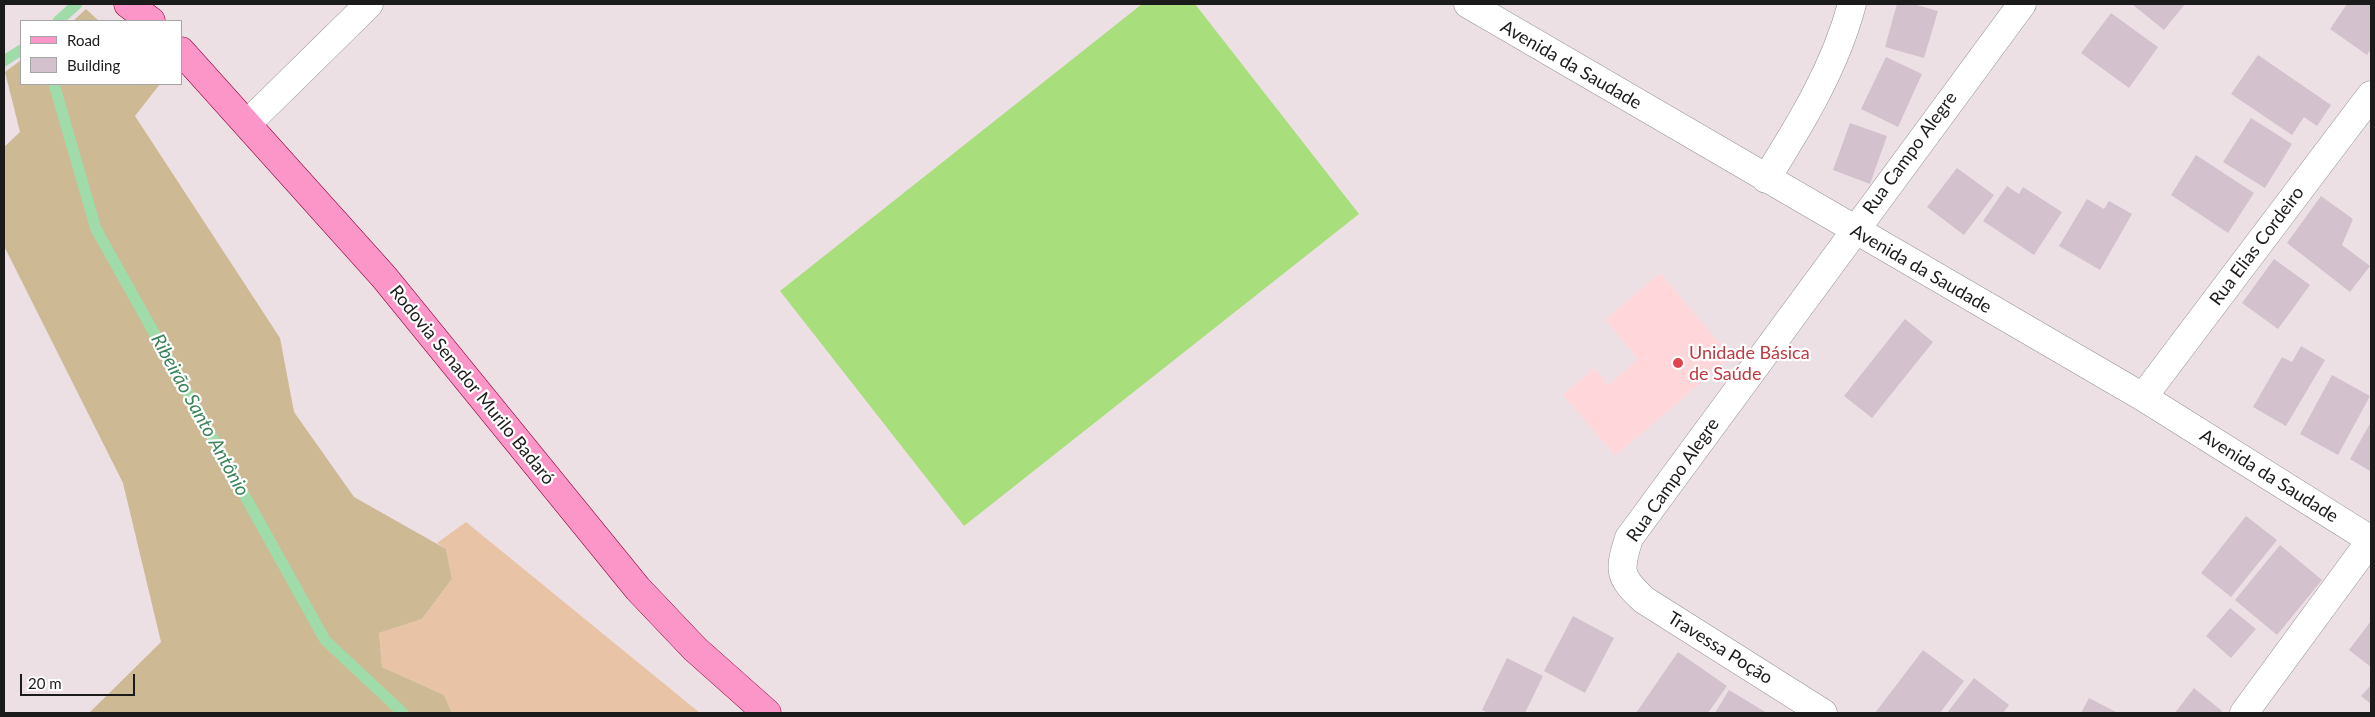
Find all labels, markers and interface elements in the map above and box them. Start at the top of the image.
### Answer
street label: Avenida da Saudade [1497,16,1645,114]
legend [20,20,182,85]
text: Road [67,31,100,49]
text: Building [67,56,120,74]
street label: Rua Campo Alegre [1858,88,1962,218]
street label: Rua Elias Cordeiro [2205,182,2309,310]
street label: Avenida da Saudade [1847,220,1995,318]
street label: Rodovia Senador Murilo Badaró [385,281,559,489]
water label: Ribeirão Santo Antônio [146,330,254,500]
place label: Unidade Básica de Saúde [1689,342,1810,384]
marker: Unidade Básica de Saúde [1671,356,1685,370]
street label: Rua Campo Alegre [1622,414,1724,546]
street label: Avenida da Saudade [2196,425,2342,527]
street label: Travessa Poção [1663,607,1777,689]
scale bar [22,664,138,696]
text: 20 m [28,674,62,692]

